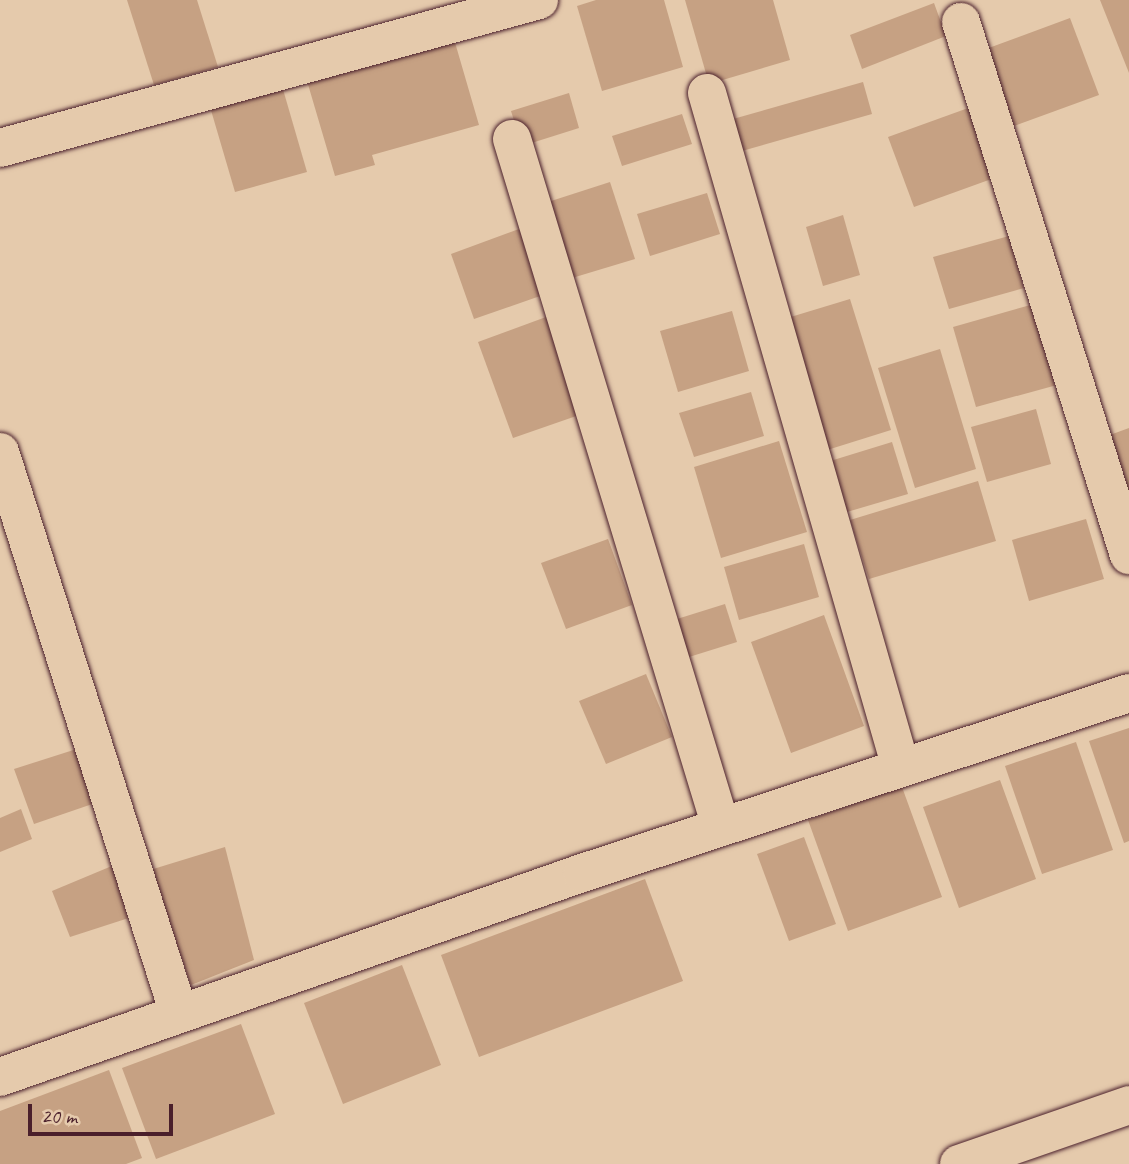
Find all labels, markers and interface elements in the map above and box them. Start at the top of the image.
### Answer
scale bar [32,1090,177,1134]
text: 20 m [41,1103,77,1129]

